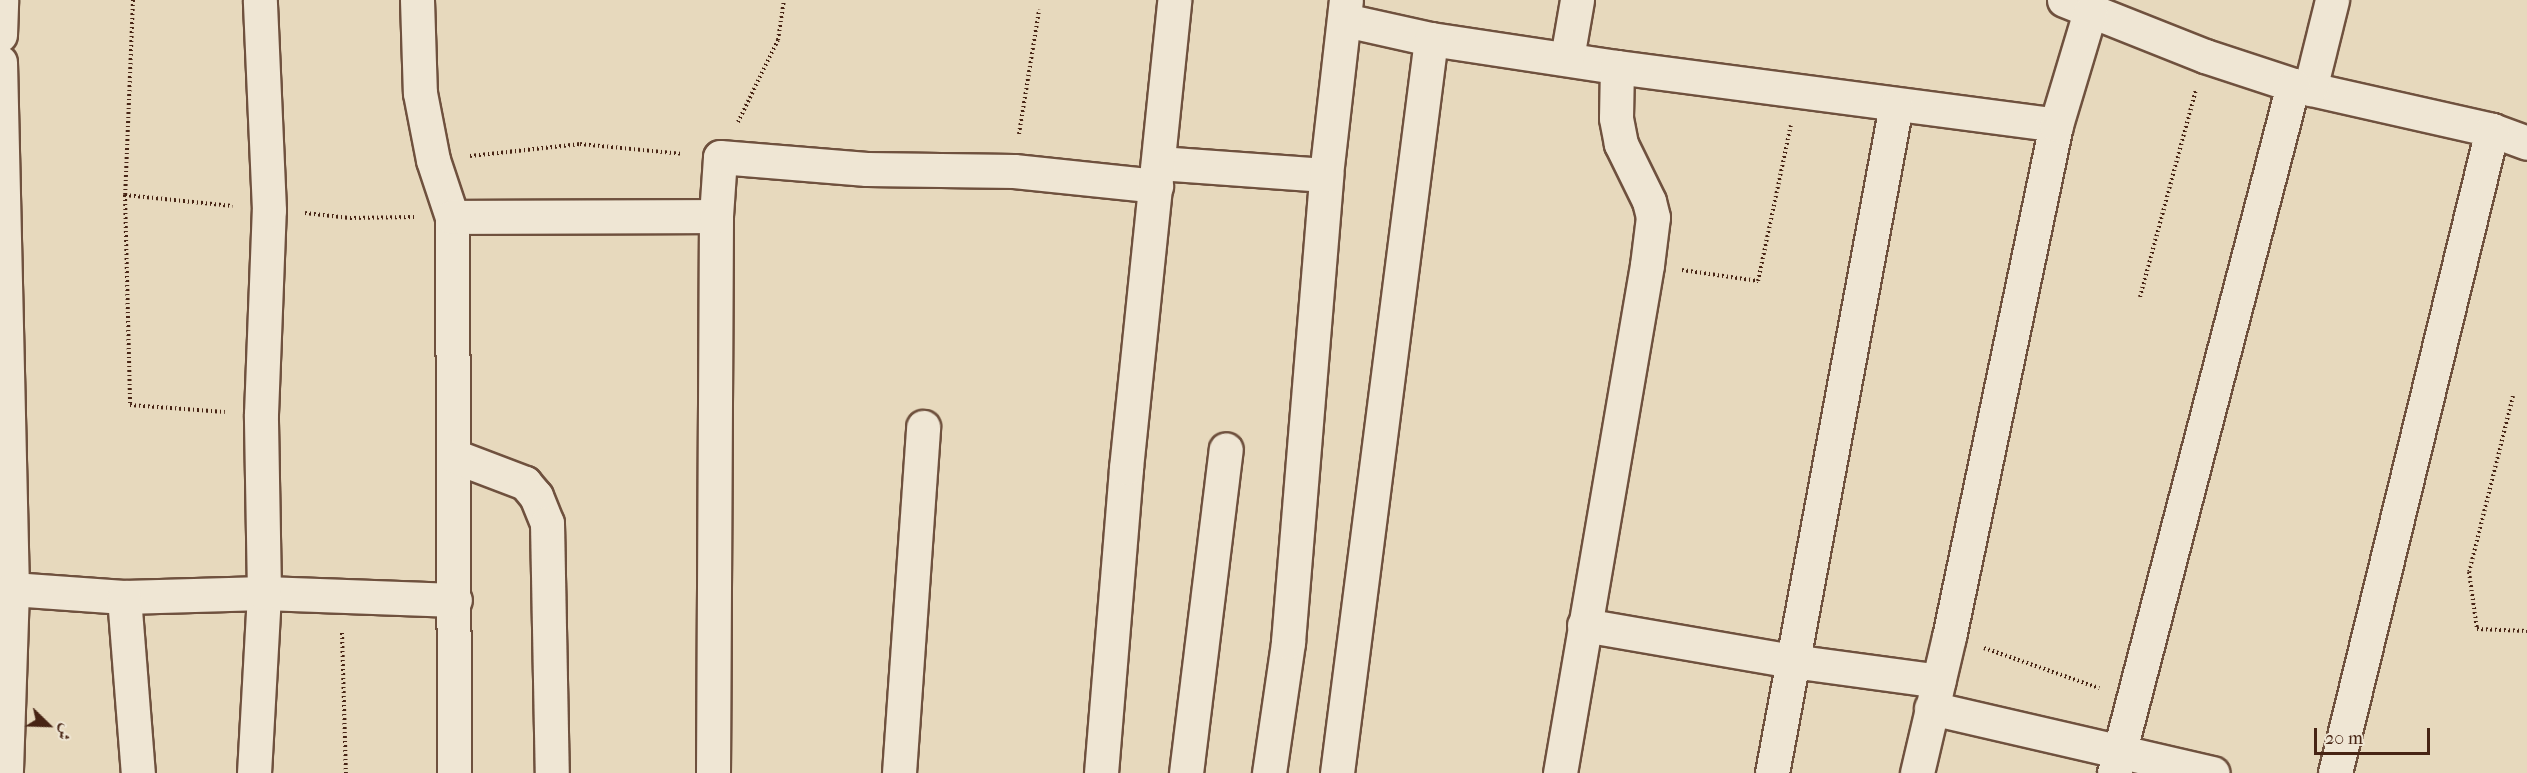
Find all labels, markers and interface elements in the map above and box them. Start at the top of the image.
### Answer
north arrow [18,695,78,755]
scale bar [2317,716,2432,754]
text: ش [53,721,77,743]
text: 20 m [2325,728,2363,749]

